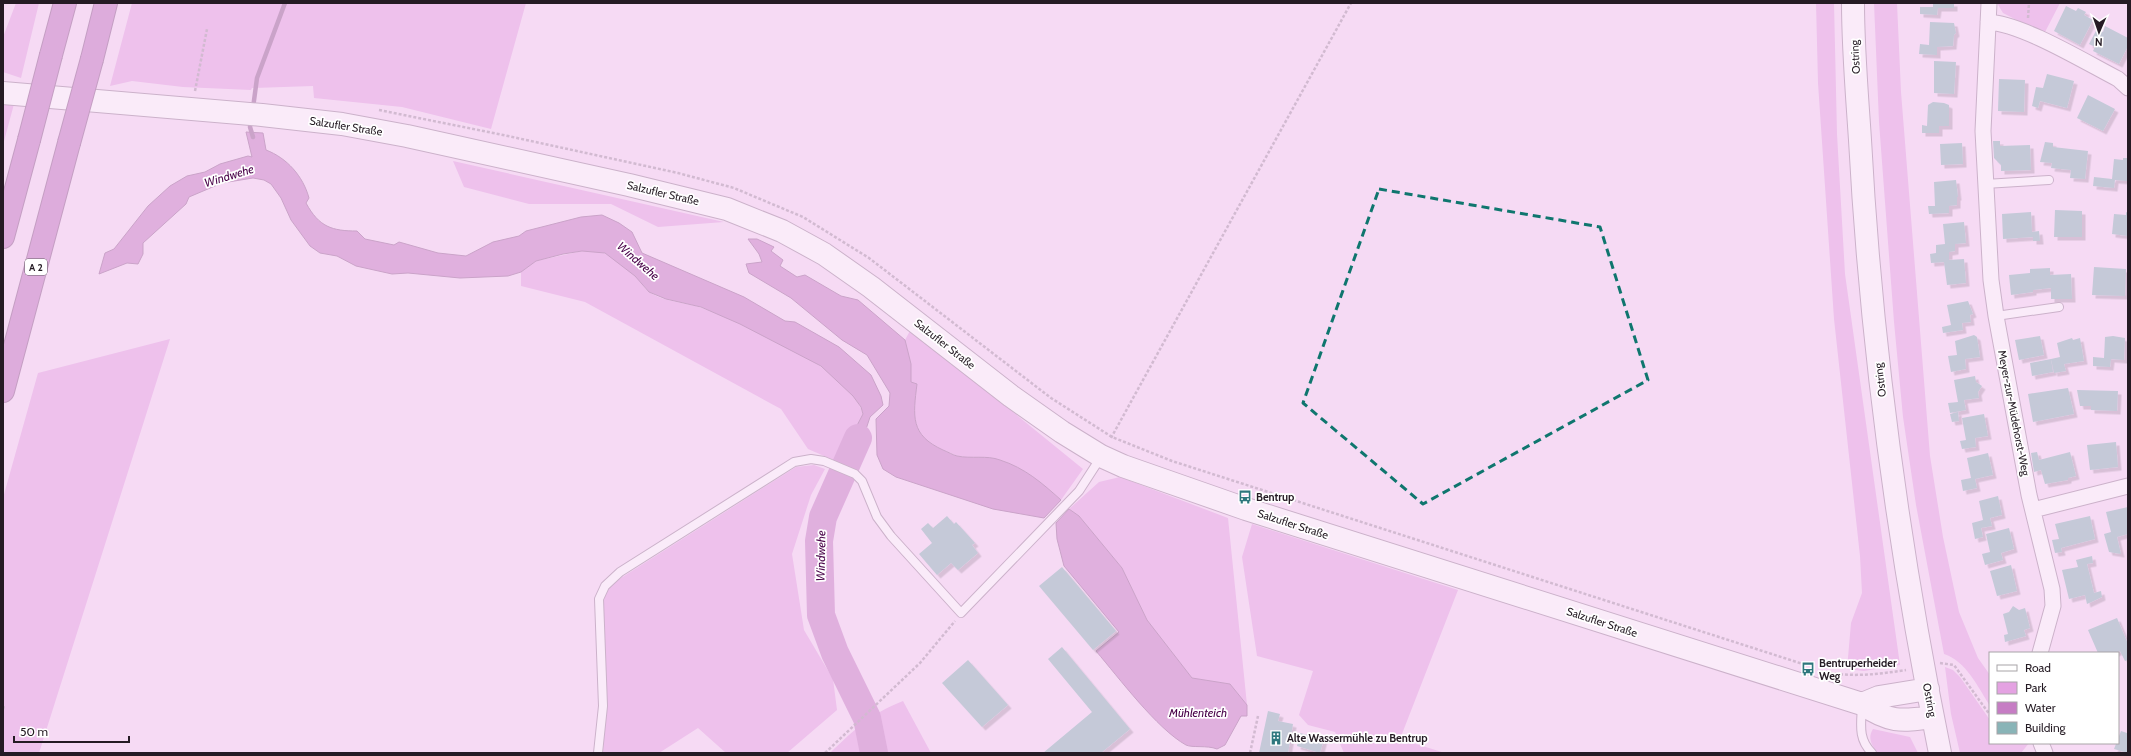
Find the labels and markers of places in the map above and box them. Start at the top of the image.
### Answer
bus stop icon: Bentrup [1237,489,1253,505]
place label: Bentrup [1256,490,1294,504]
place label: Bentruperheider Weg [1819,656,1897,683]
bus stop icon: Bentruperheider Weg [1800,661,1816,677]
building icon: Alte Wassermühle zu Bentrup [1268,730,1284,746]
place label: Alte Wassermühle zu Bentrup [1287,731,1428,745]

